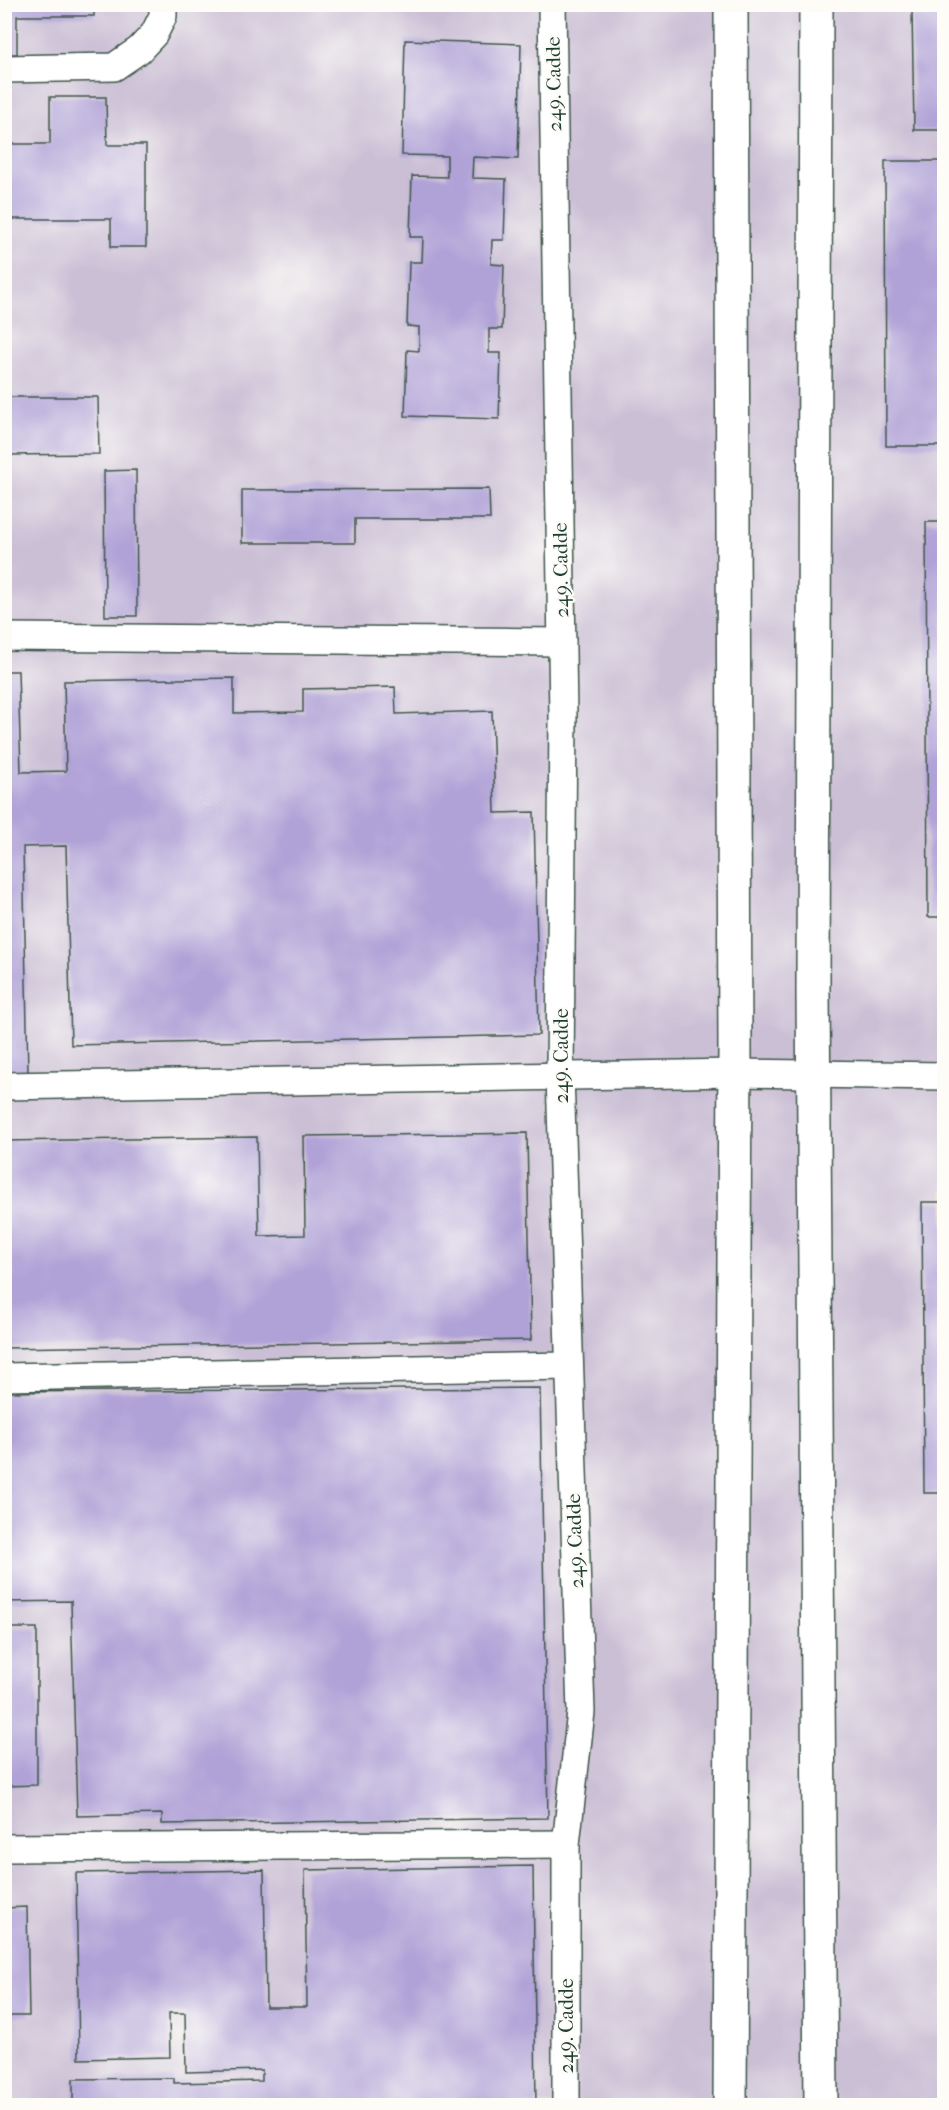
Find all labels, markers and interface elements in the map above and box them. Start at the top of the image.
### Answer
street label: 249. Cadde [542,36,566,132]
street label: 249. Cadde [549,522,573,618]
street label: 249. Cadde [550,1008,573,1104]
street label: 249. Cadde [562,1493,588,1589]
street label: 249. Cadde [555,1978,578,2074]

